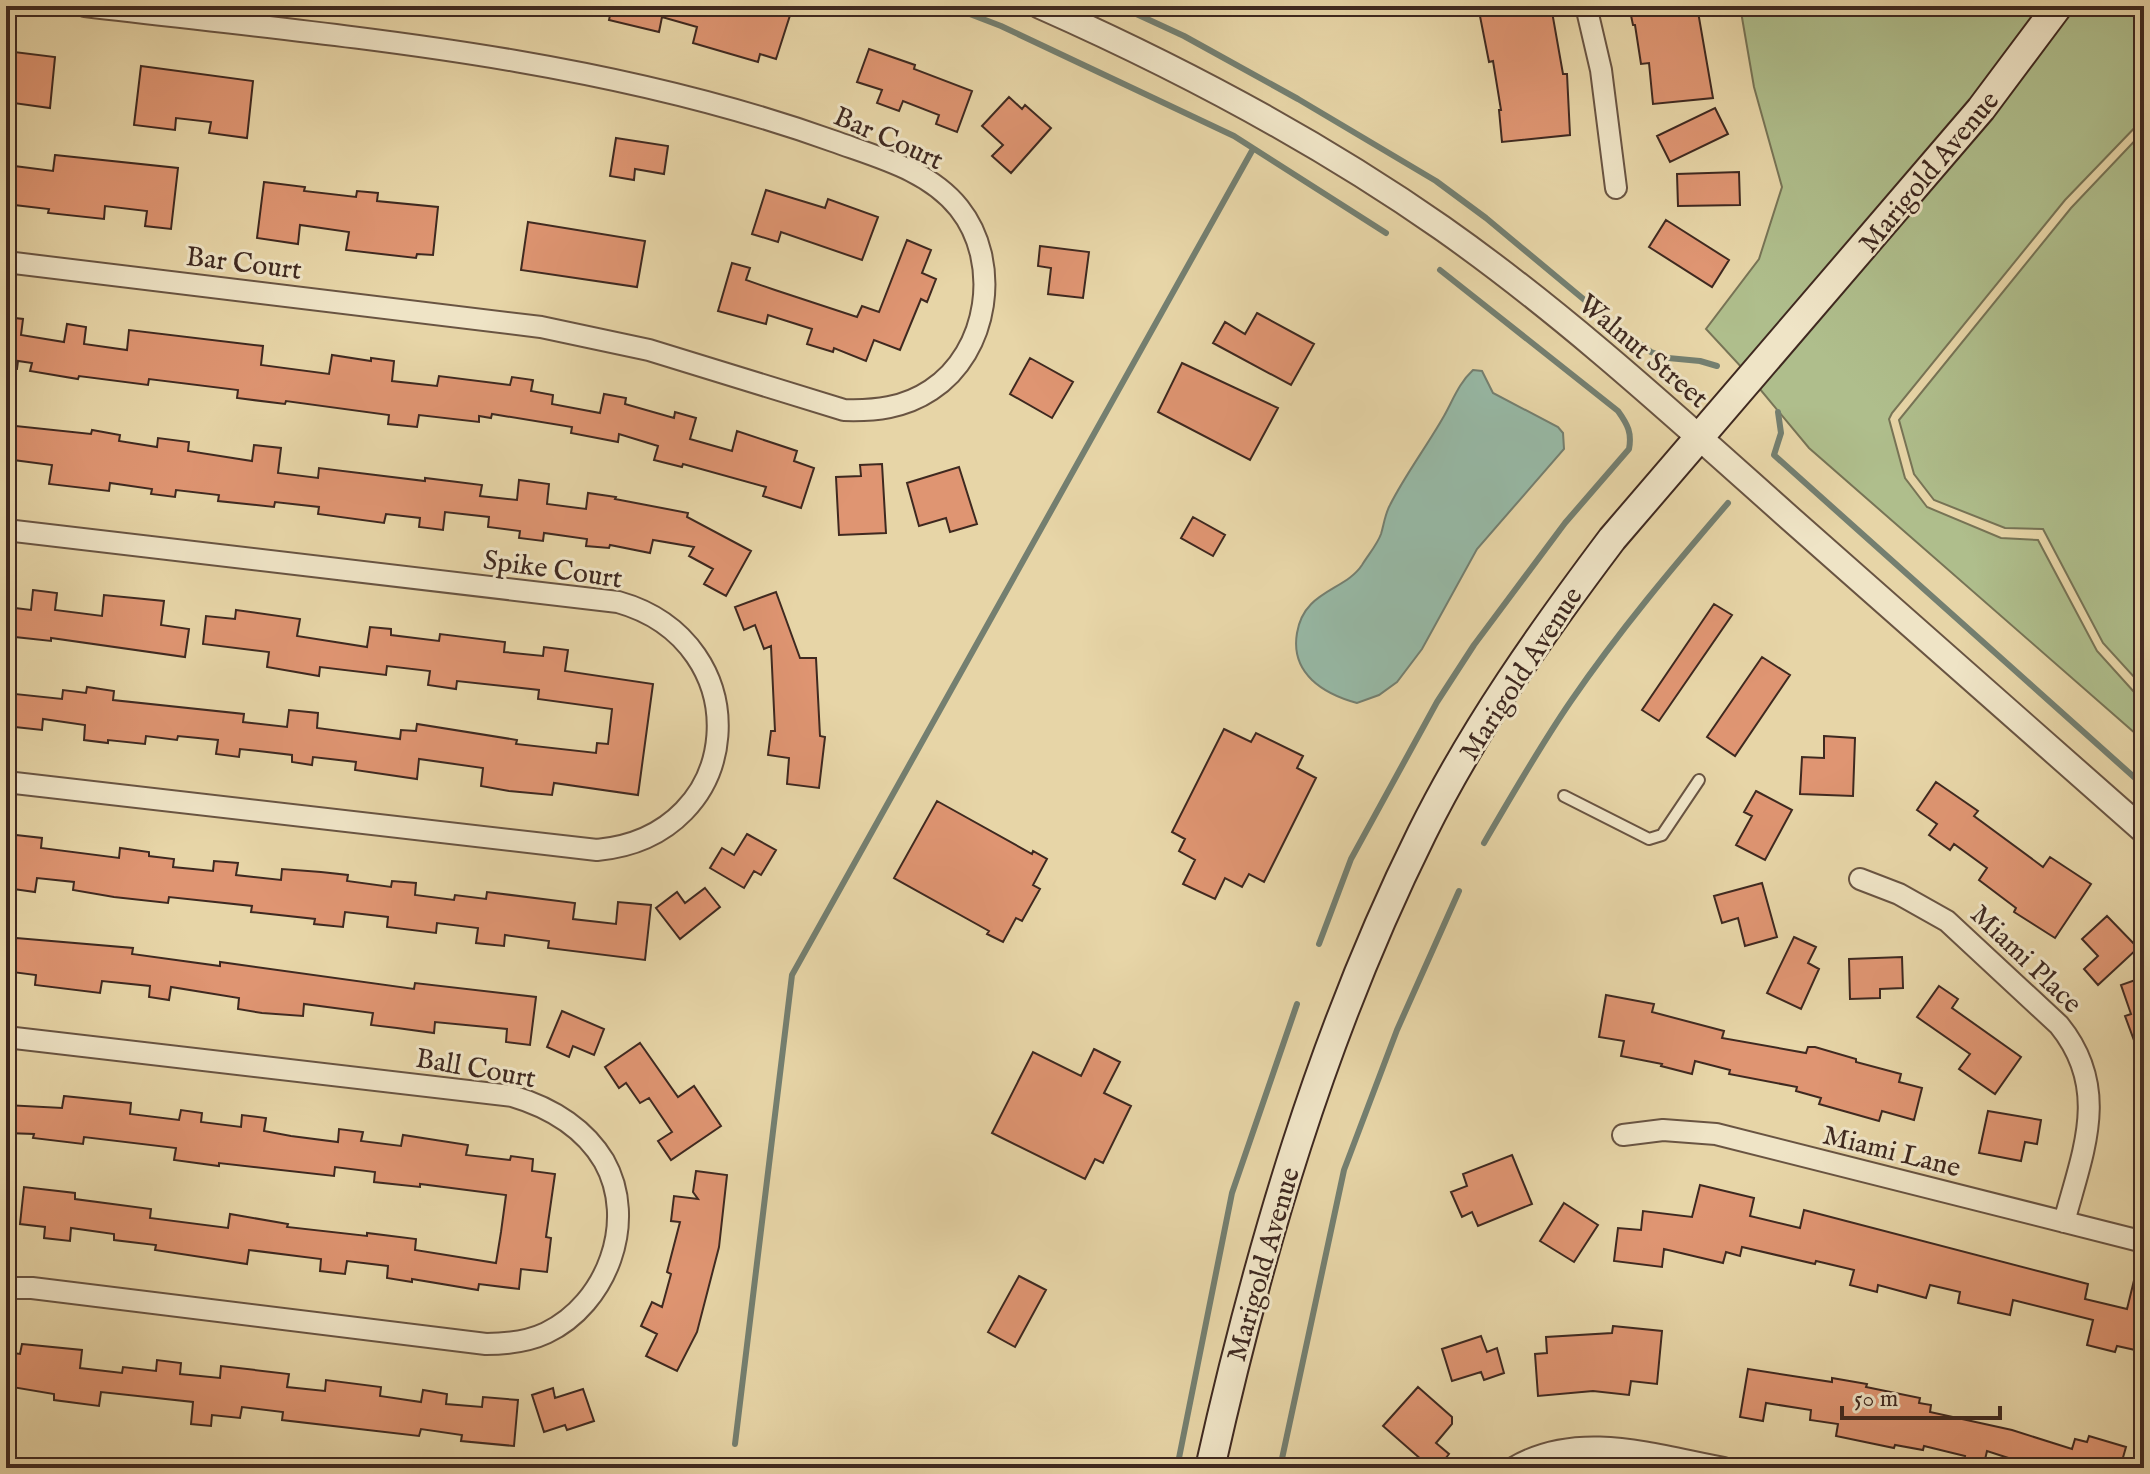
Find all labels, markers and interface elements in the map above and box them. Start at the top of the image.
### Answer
street label: Marigold Avenue [1852,84,2008,261]
street label: Bar Court [828,100,949,179]
street label: Bar Court [184,240,304,289]
street label: Walnut Street [1570,287,1715,417]
street label: Spike Court [481,543,625,598]
street label: Marigold Avenue [1453,581,1591,768]
street label: Miami Place [1962,898,2089,1022]
street label: Ball Court [413,1042,539,1097]
street label: Miami Lane [1819,1118,1964,1186]
street label: Marigold Avenue [1220,1163,1309,1366]
scale bar [1842,1370,2000,1420]
text: 50 m [1854,1384,1898,1415]

